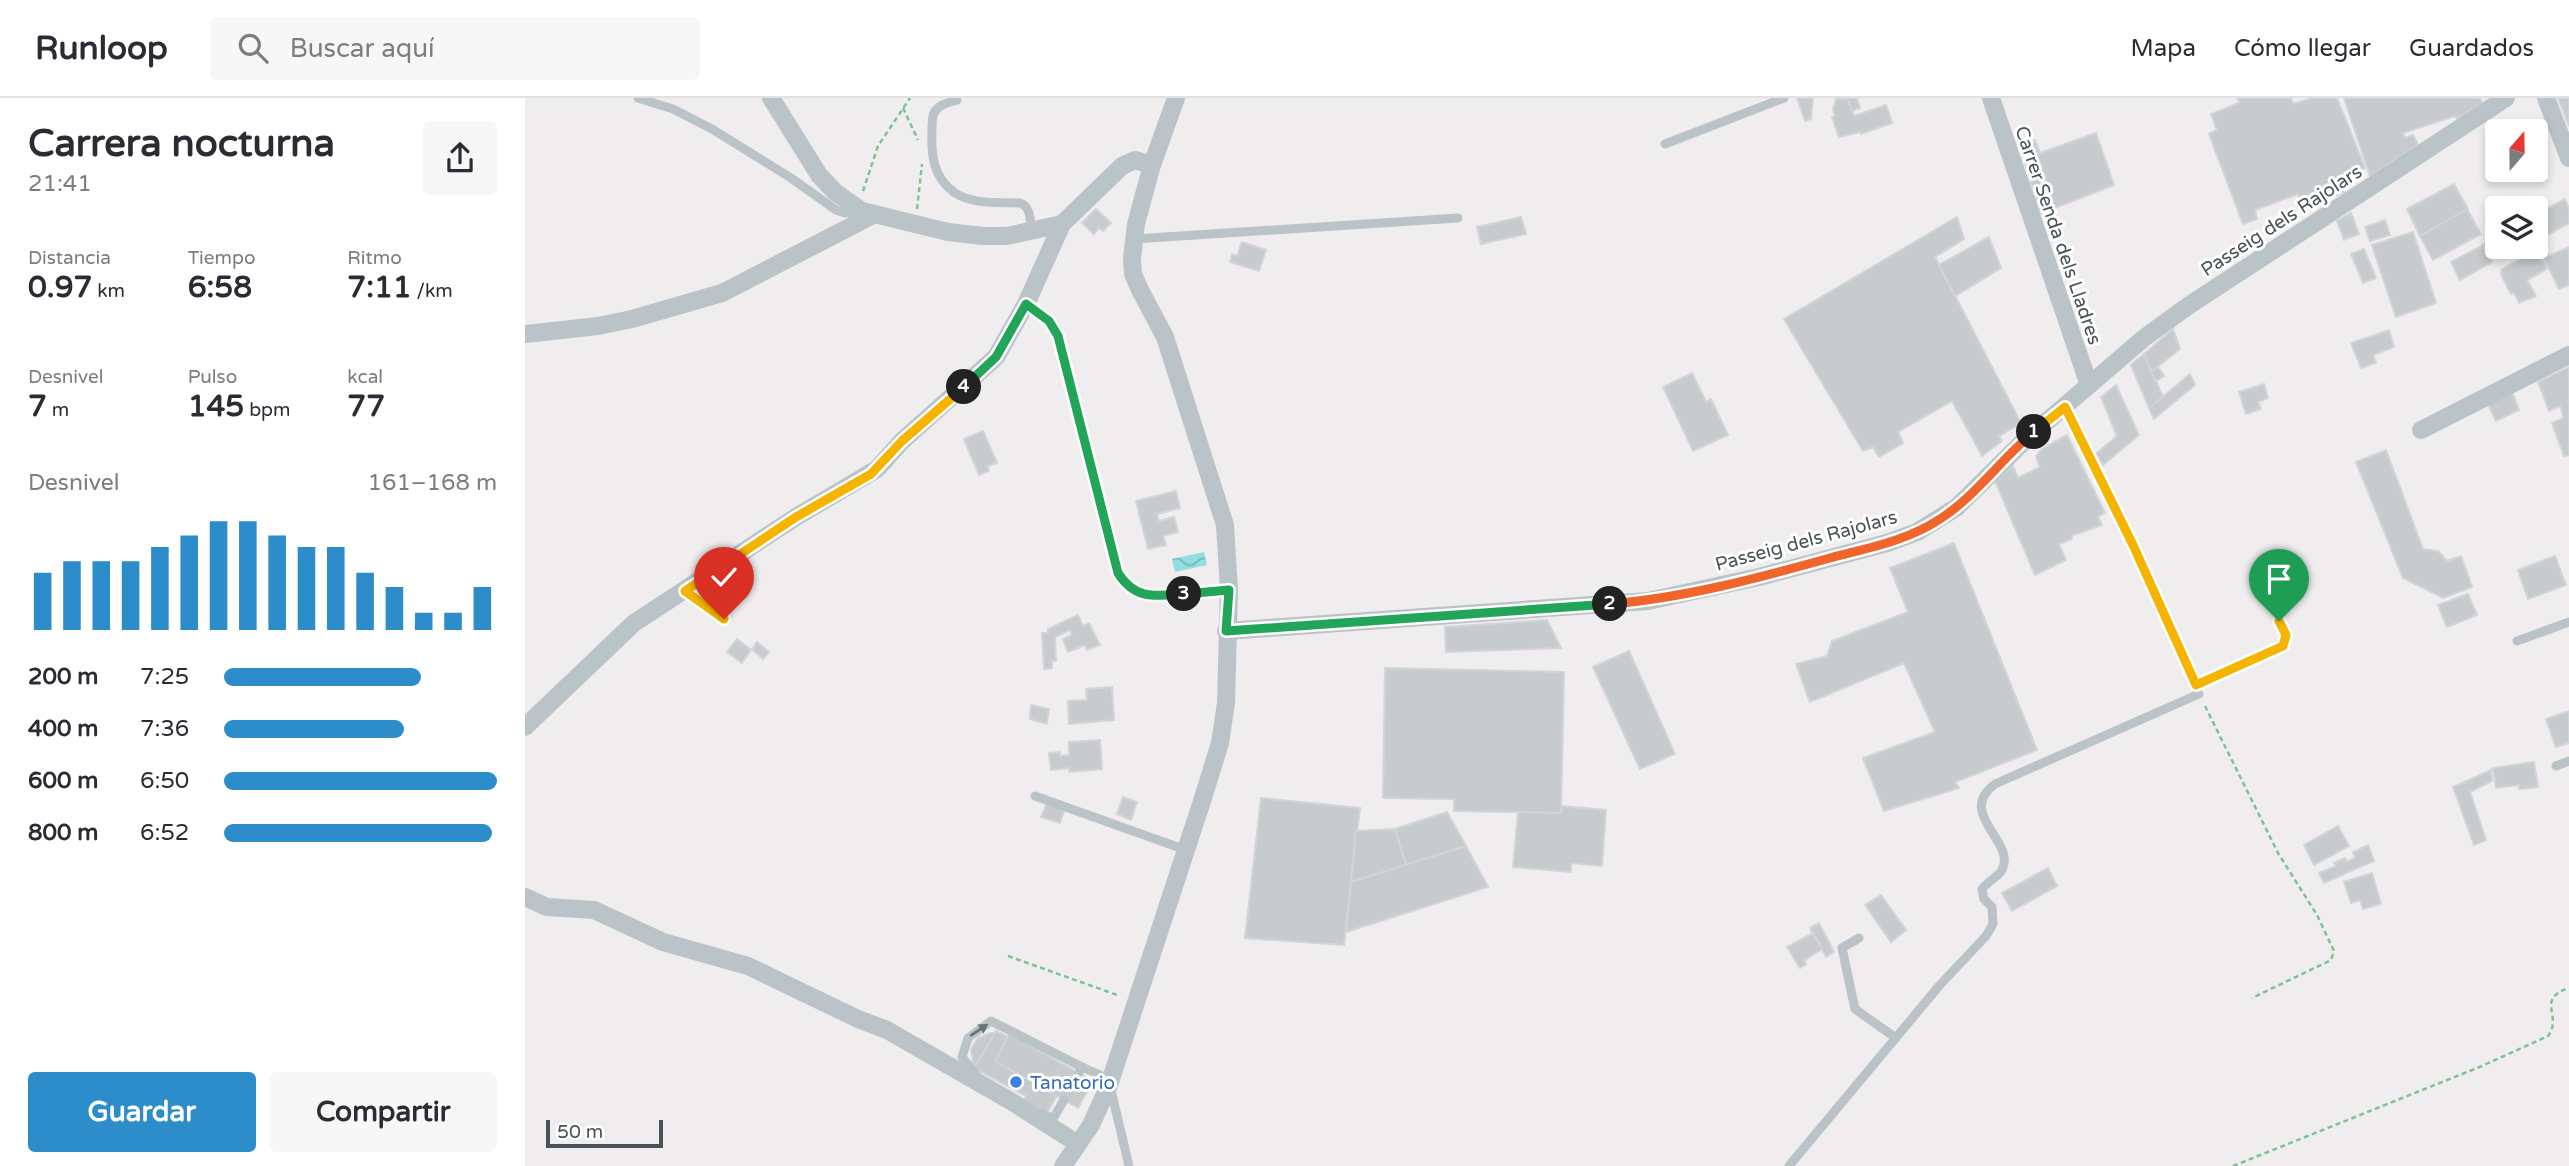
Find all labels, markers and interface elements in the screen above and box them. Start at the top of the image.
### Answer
search box [210,17,700,80]
text: Runloop [35,29,168,68]
icon: search [234,29,272,67]
text: Buscar aquí [290,33,435,64]
text: Mapa [2131,34,2196,63]
text: Cómo llegar [2234,34,2371,63]
text: Guardados [2409,34,2534,63]
north arrow [2485,119,2548,182]
map controls [2485,119,2548,259]
text: Carrera nocturna [28,121,335,167]
button: share [423,121,497,195]
street label: Carrer Senda dels Lladres [2010,123,2106,347]
street label: Passeig dels Rajolars [2197,161,2366,281]
text: 21:41 [28,170,92,198]
button: layers [2485,196,2548,259]
text: Distancia [28,247,111,269]
text: Tiempo [188,247,256,269]
text: Ritmo [347,247,402,269]
text: 0.97 [28,269,92,306]
text: 6:58 [188,269,252,306]
text: 7:11 [347,269,412,306]
text: km [92,280,125,302]
text: /km [412,280,453,302]
text: Desnivel [28,366,104,388]
text: Pulso [188,366,237,388]
text: kcal [347,366,383,388]
pin: 4 [947,370,982,404]
text: 4 [958,375,969,397]
text: 7 [28,388,47,425]
text: 145 [188,388,244,425]
text: 77 [347,388,385,425]
text: m [47,399,69,421]
text: bpm [244,399,291,421]
pin: 1 [2017,414,2051,450]
text: 1 [2028,420,2039,442]
text: Desnivel [28,469,119,497]
text: 161–168 m [368,469,497,497]
street label: Passeig dels Rajolars [1713,506,1900,576]
pin [694,547,754,619]
pin [2249,549,2309,621]
icon: check [705,558,743,596]
icon: arrive [2260,560,2298,598]
pin: 3 [1167,576,1201,612]
text: 3 [1178,582,1189,604]
pin: 2 [1593,587,1627,622]
text: 2 [1604,592,1615,614]
text: 200 m [28,663,98,691]
text: 7:25 [140,663,189,691]
text: 400 m [28,715,98,743]
text: 7:36 [140,715,189,743]
text: 600 m [28,767,98,795]
text: 6:50 [140,767,189,795]
text: 800 m [28,819,98,847]
text: 6:52 [140,819,189,847]
one-way arrow [970,1023,988,1037]
button: Guardar [28,1072,256,1152]
button: Compartir [270,1072,497,1152]
place label: Tanatorio [1030,1072,1115,1094]
marker: Tanatorio [1008,1074,1024,1090]
scale bar [546,1117,663,1149]
text: 50 m [557,1121,603,1143]

